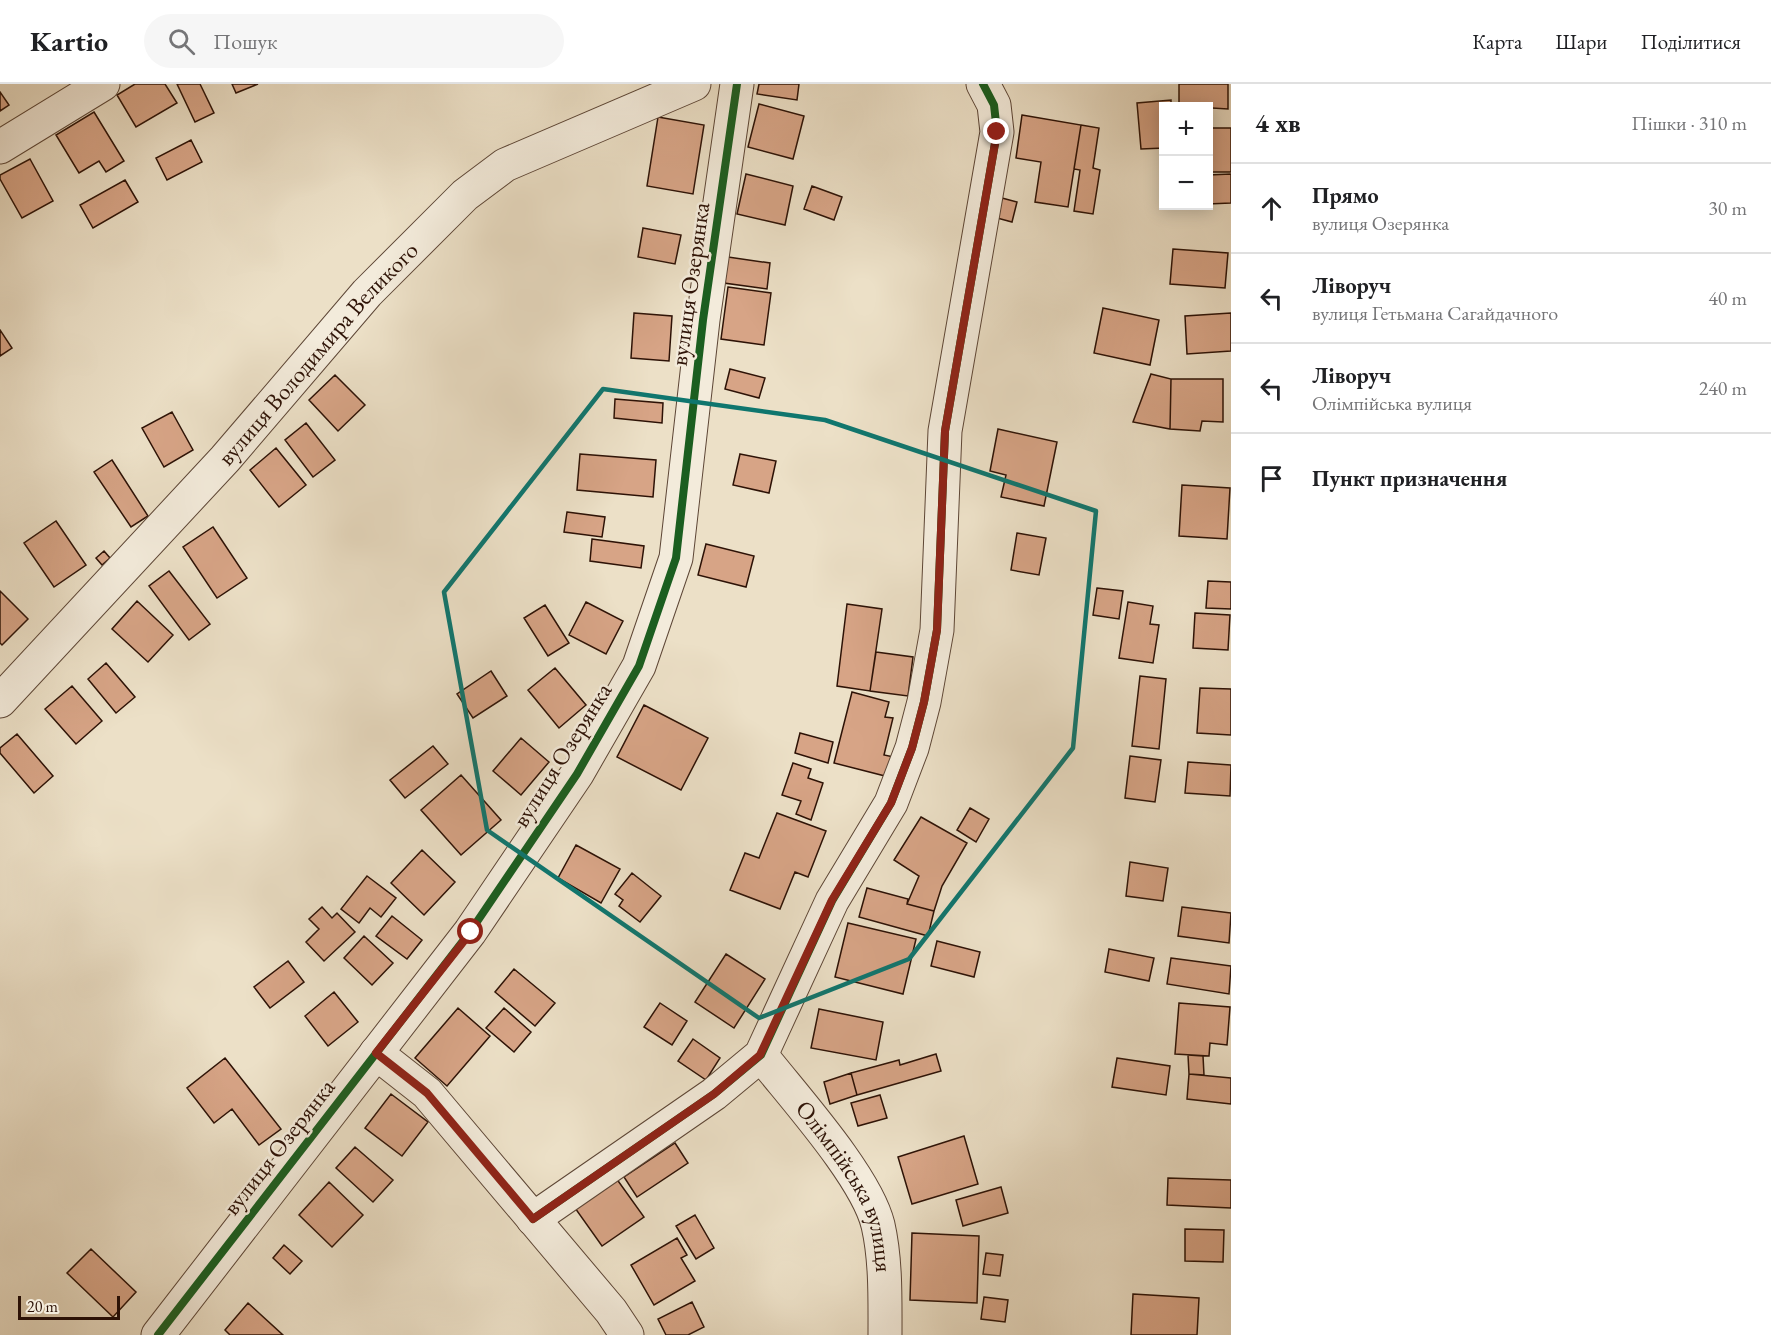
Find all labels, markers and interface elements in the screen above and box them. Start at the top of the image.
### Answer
search box [144,14,564,68]
text: Kartio [30,23,108,59]
icon: search [165,25,198,58]
text: Пошук [213,27,278,56]
text: Карта [1472,28,1522,55]
text: Шари [1555,28,1607,55]
text: Поділитися [1640,28,1741,55]
map controls [1159,102,1213,210]
button: + [1159,102,1213,156]
text: 4 хв [1255,106,1301,140]
text: Пішки · 310 m [1631,110,1747,136]
route end [983,118,1009,144]
button: − [1159,156,1213,210]
text: Прямо [1312,181,1379,210]
icon: ahead [1255,192,1288,225]
text: 30 m [1708,195,1747,221]
street label: вулиця Озерянка [663,200,716,368]
text: вулиця Озерянка [1312,210,1449,236]
street label: вулиця Володимира Великого [210,235,425,472]
text: Ліворуч [1312,271,1391,300]
icon: left [1255,282,1288,315]
text: 40 m [1708,285,1747,311]
text: вулиця Гетьмана Сагайдачного [1312,300,1558,326]
text: Ліворуч [1312,361,1391,390]
icon: left [1255,372,1288,405]
text: 240 m [1699,375,1747,401]
text: Олімпійська вулиця [1312,390,1472,416]
icon: arrive [1255,462,1288,495]
text: Пункт призначення [1312,464,1507,493]
street label: вулиця Озерянка [505,676,619,833]
route start [457,918,483,944]
street label: вулиця Озерянка [216,1072,342,1221]
street label: Олімпійська вулиця [789,1094,900,1273]
scale bar [18,1293,120,1320]
text: 20 m [27,1296,58,1317]

